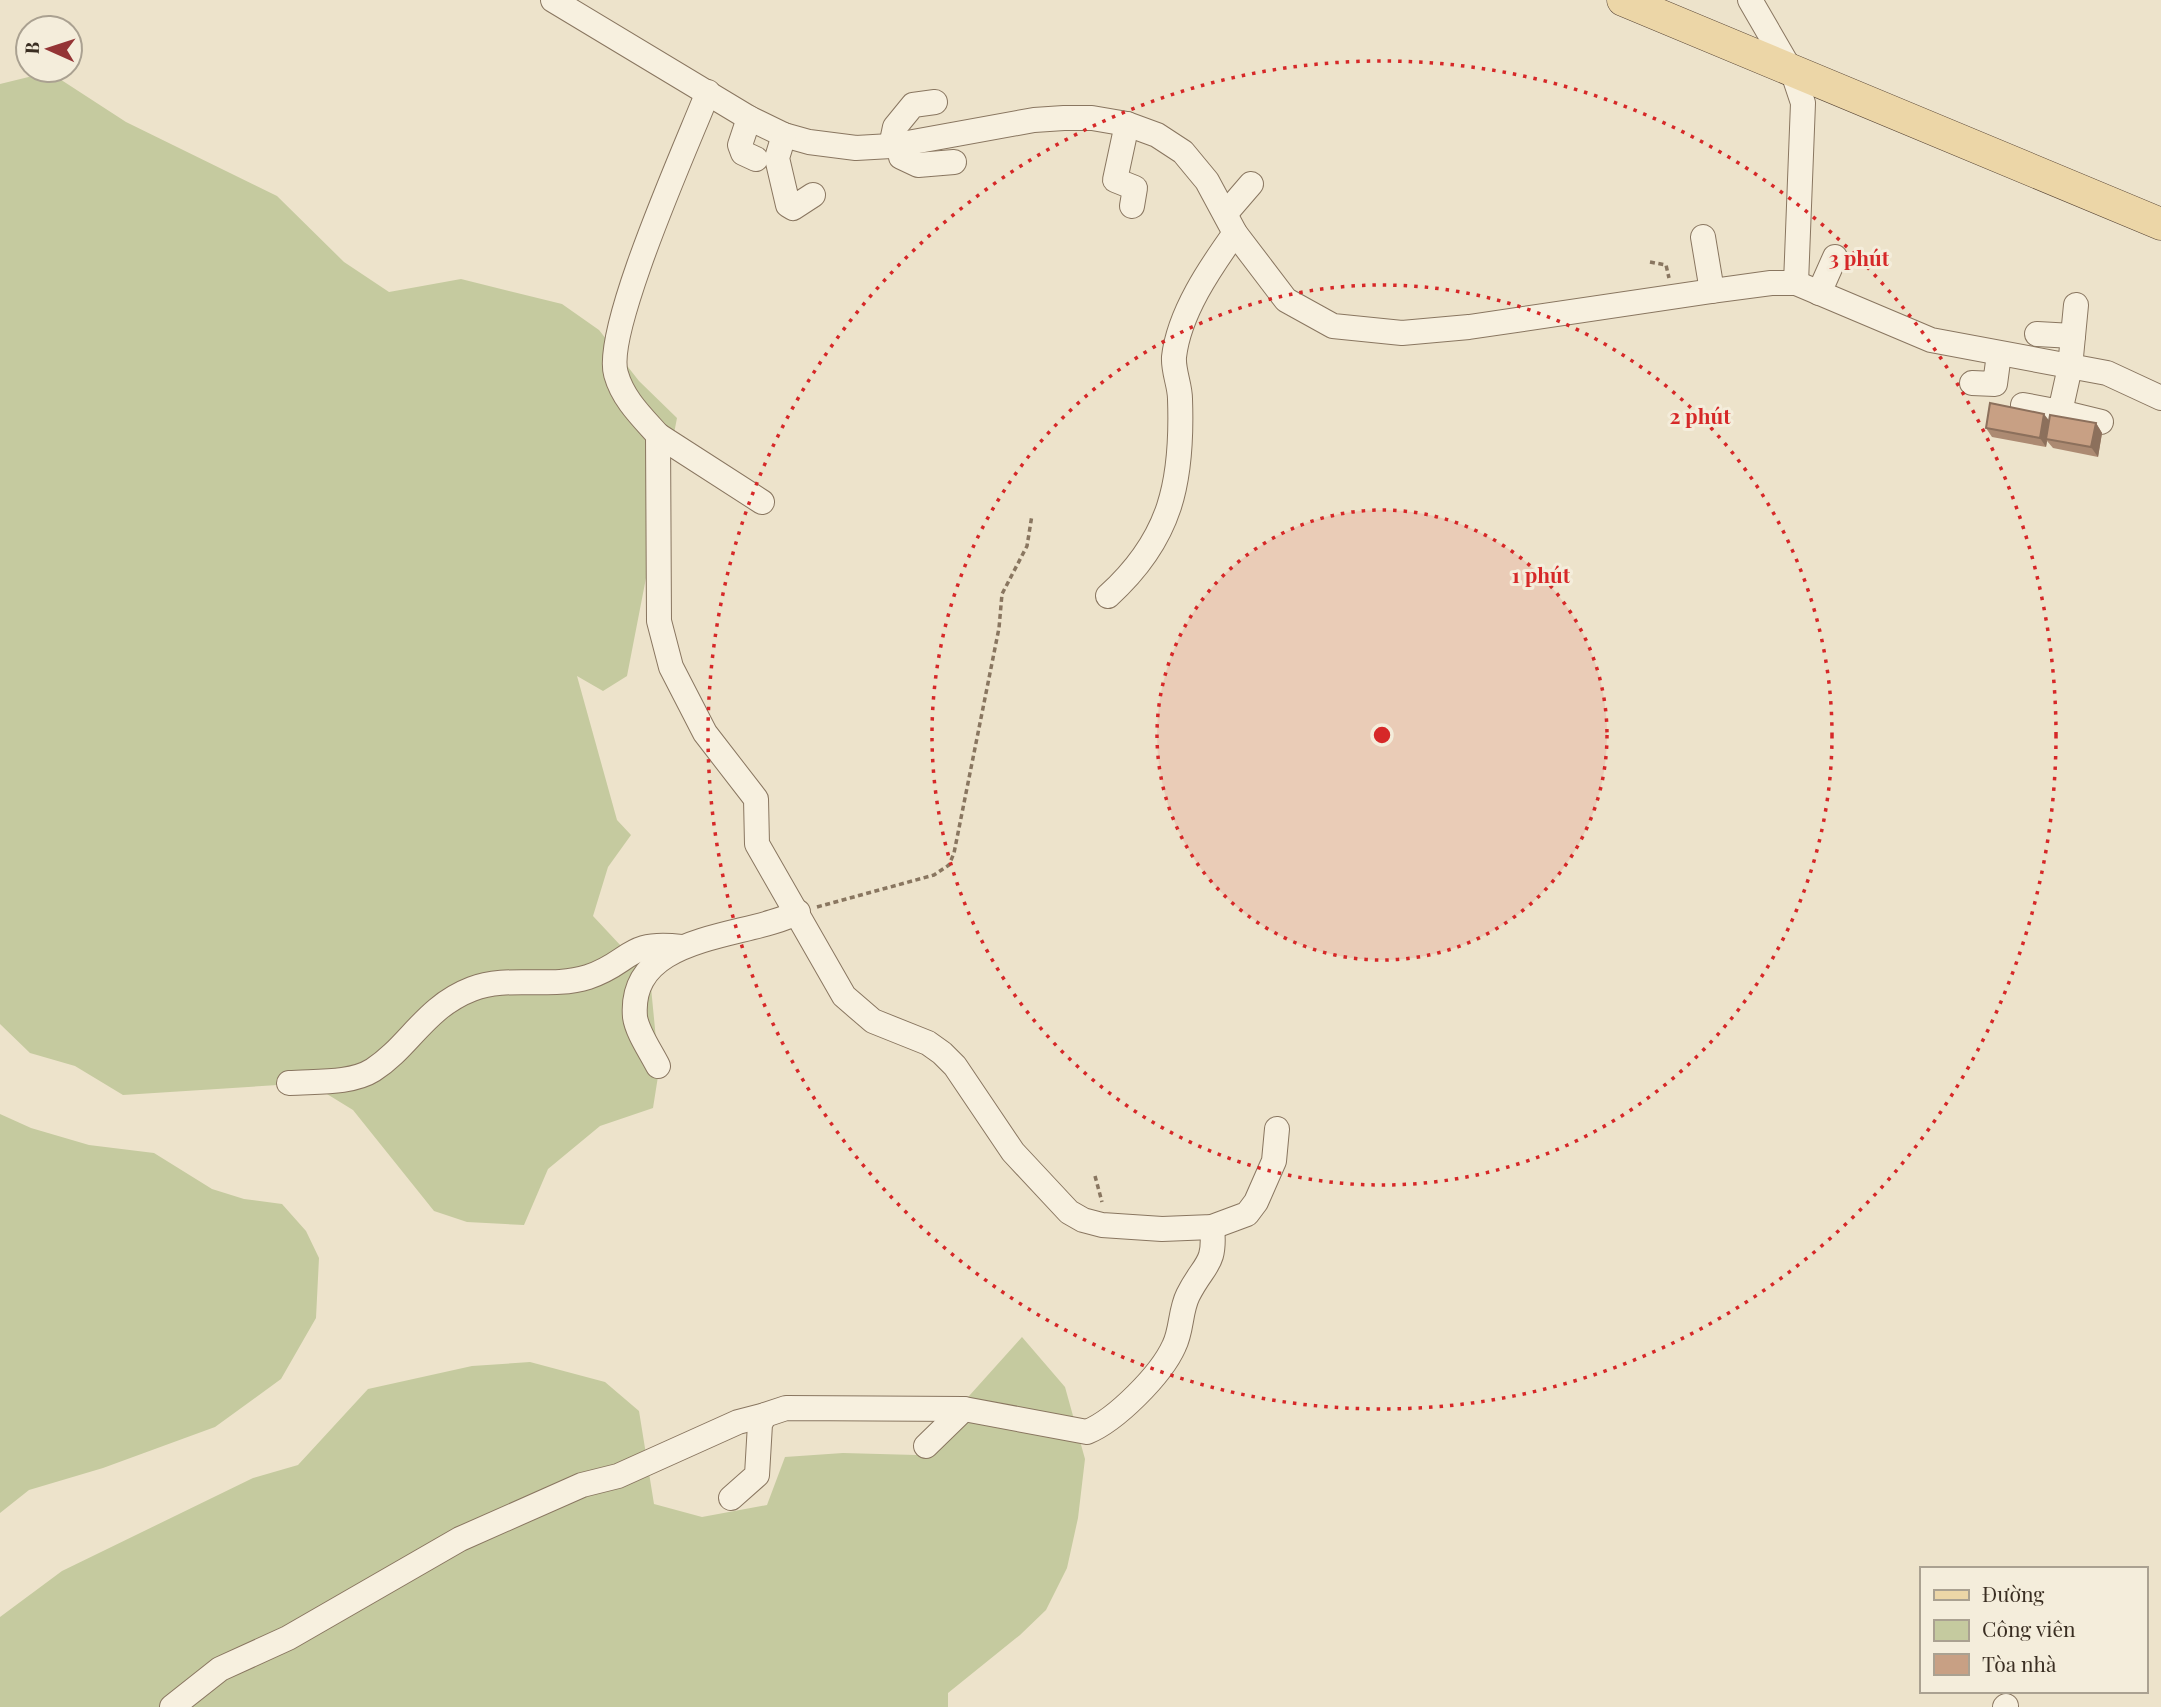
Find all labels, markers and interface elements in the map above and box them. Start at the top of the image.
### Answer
north arrow [14,14,84,84]
text: B [18,41,44,55]
text: 3 phút [1829,243,1890,271]
text: 2 phút [1669,401,1731,429]
text: 1 phút [1512,560,1571,588]
centre of rings [1370,723,1394,747]
legend [1920,1567,2147,1693]
text: Đường [1982,1579,2044,1607]
text: Công viên [1982,1614,2076,1642]
text: Tòa nhà [1982,1649,2057,1677]

